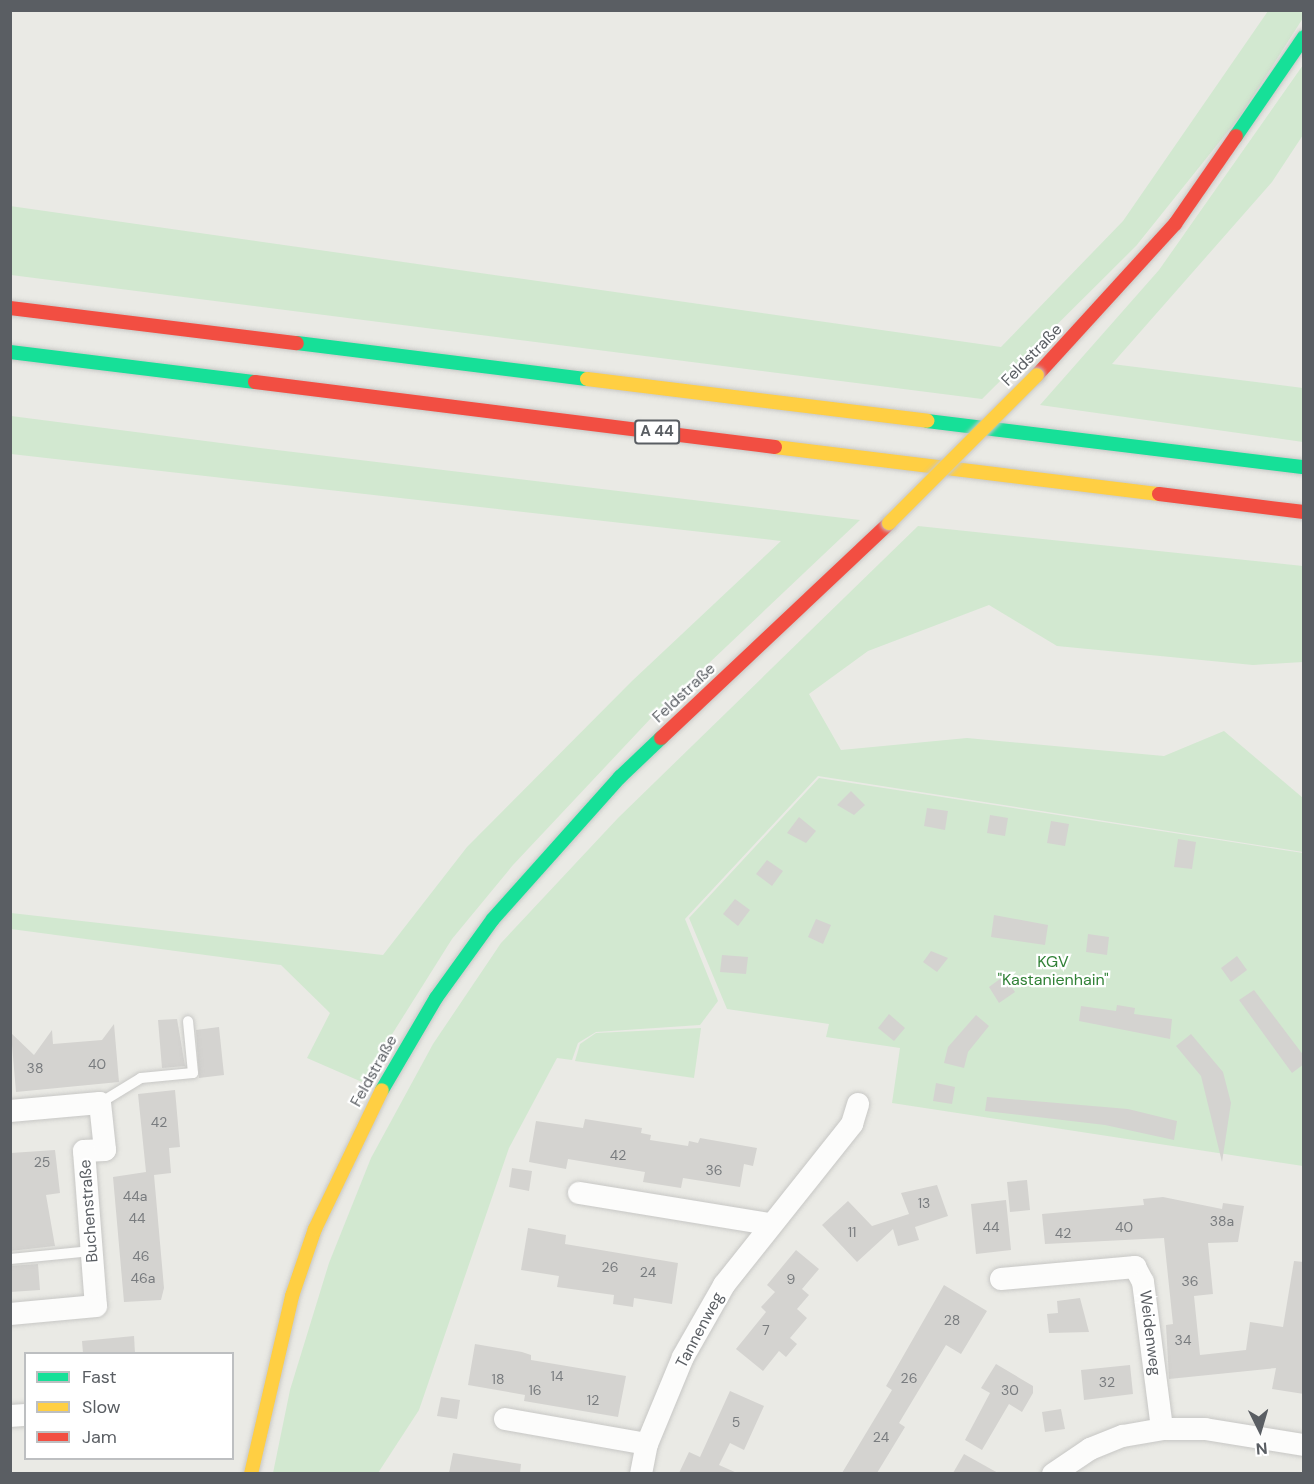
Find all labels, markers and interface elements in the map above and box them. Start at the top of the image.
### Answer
street label: Feldstraße [998,320,1066,390]
road number: A 44 [633,420,681,444]
street label: Feldstraße [649,659,719,727]
park label: KGV "Kastanienhain" [997,952,1109,990]
street label: Feldstraße [346,1032,402,1110]
house number: 40 [88,1056,106,1072]
house number: 38 [27,1060,43,1076]
house number: 42 [151,1114,167,1130]
house number: 42 [610,1147,626,1163]
house number: 25 [34,1154,50,1170]
street label: Buchenstraße [76,1159,102,1263]
house number: 36 [705,1162,723,1178]
house number: 44a [123,1188,147,1204]
house number: 13 [918,1195,930,1211]
house number: 44 [129,1210,145,1226]
house number: 38a [1210,1213,1234,1229]
house number: 44 [983,1219,999,1235]
house number: 40 [1115,1219,1133,1235]
house number: 11 [848,1224,856,1240]
house number: 42 [1055,1225,1071,1241]
house number: 46 [132,1248,150,1264]
house number: 26 [602,1259,618,1275]
house number: 24 [640,1264,656,1280]
house number: 46a [131,1270,155,1286]
house number: 9 [787,1271,795,1287]
house number: 36 [1181,1273,1199,1289]
street label: Tannenweg [672,1289,728,1371]
street label: Weidenweg [1135,1289,1165,1377]
house number: 28 [944,1312,960,1328]
house number: 7 [762,1322,770,1338]
house number: 34 [1175,1332,1191,1348]
legend [24,1352,234,1460]
text: Fast [82,1365,117,1389]
house number: 14 [551,1368,563,1384]
house number: 26 [901,1370,917,1386]
house number: 18 [492,1371,504,1387]
house number: 32 [1099,1374,1115,1390]
house number: 16 [528,1382,542,1398]
house number: 30 [1001,1382,1019,1398]
house number: 12 [587,1392,599,1408]
text: Slow [82,1395,121,1419]
north arrow [1230,1400,1290,1460]
house number: 5 [732,1414,740,1430]
text: Jam [82,1425,117,1449]
house number: 24 [873,1429,889,1445]
text: N [1255,1437,1268,1459]

